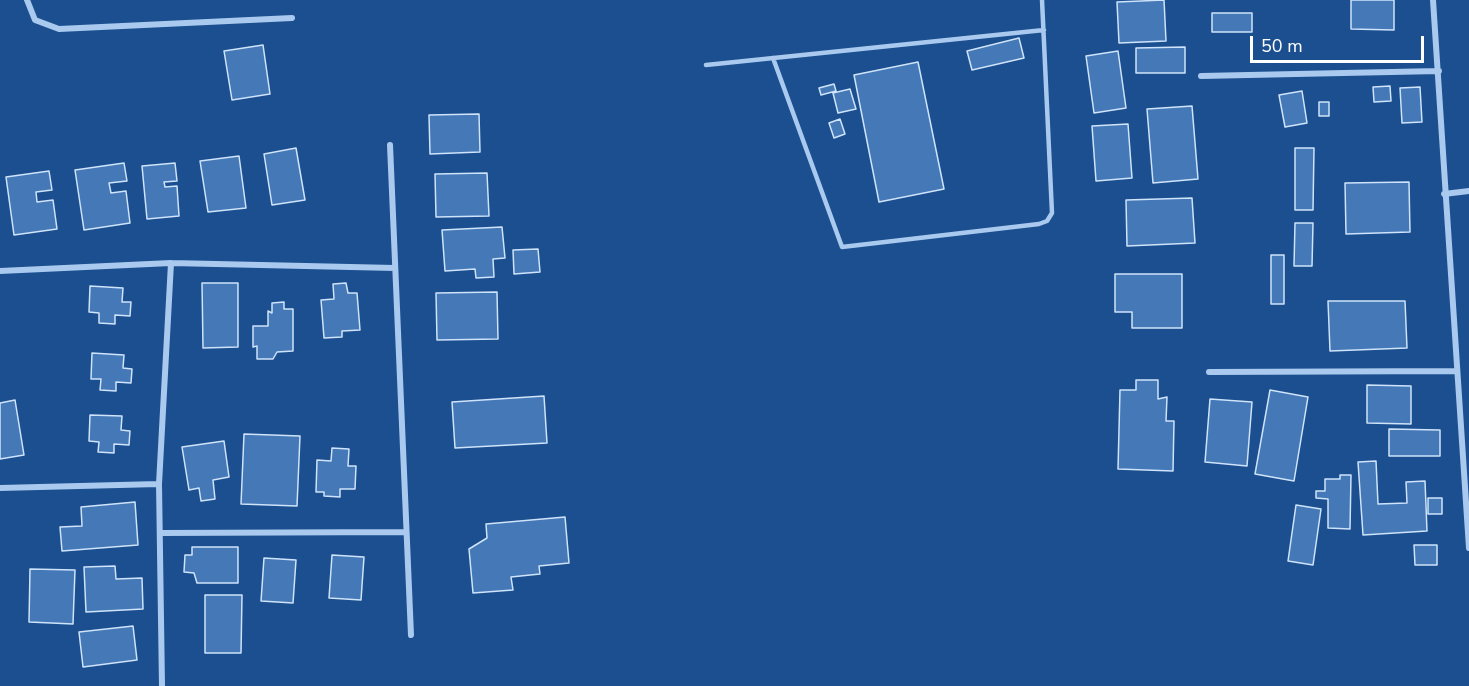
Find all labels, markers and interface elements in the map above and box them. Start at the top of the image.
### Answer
scale bar [1253,24,1427,62]
text: 50 m [1261,34,1303,58]

